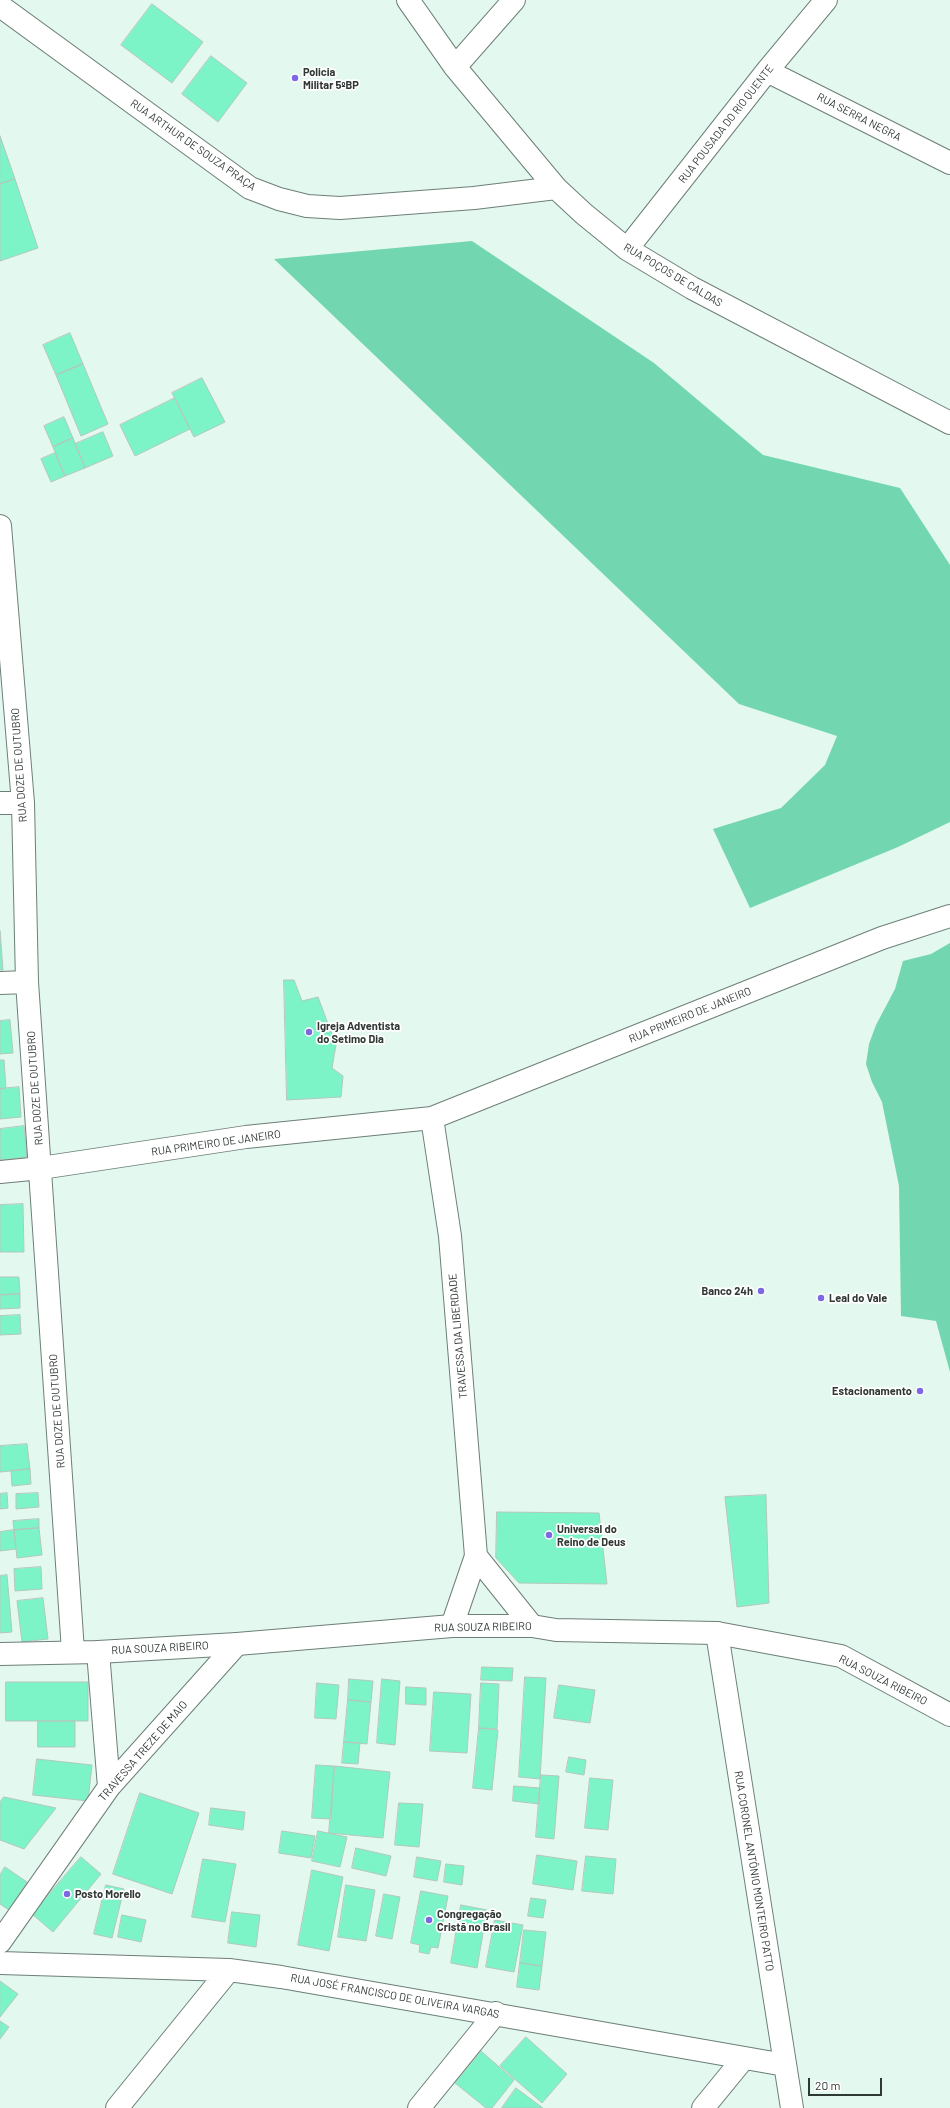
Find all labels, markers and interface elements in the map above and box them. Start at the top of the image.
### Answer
street label: RUA POUSADA DO RIO QUENTE [676,62,776,186]
place label: Policia Militar 5ºBP [303,65,359,91]
marker: Policia Militar 5ºBP [290,73,300,83]
street label: RUA SERRA NEGRA [815,90,903,144]
street label: RUA ARTHUR DE SOUZA PRAÇA [128,97,258,193]
street label: RUA POÇOS DE CALDAS [621,240,725,310]
street label: RUA DOZE DE OUTUBRO [8,707,30,823]
street label: RUA PRIMEIRO DE JANEIRO [627,984,753,1046]
place label: Igreja Adventista do Setimo Dia [317,1019,400,1045]
marker: Igreja Adventista do Setimo Dia [304,1027,314,1037]
street label: RUA DOZE DE OUTUBRO [24,1030,46,1146]
street label: RUA PRIMEIRO DE JANEIRO [150,1127,282,1159]
street label: TRAVESSA DA LIBERDADE [446,1273,470,1399]
place label: Banco 24h [701,1284,753,1298]
marker: Banco 24h [756,1286,766,1296]
place label: Leal do Vale [829,1291,887,1305]
marker: Leal do Vale [816,1293,826,1303]
street label: RUA DOZE DE OUTUBRO [46,1353,68,1469]
place label: Estacionamento [832,1384,912,1398]
marker: Estacionamento [915,1386,925,1396]
place label: Universal do Reino de Deus [557,1522,626,1548]
marker: Universal do Reino de Deus [544,1530,554,1540]
street label: RUA SOUZA RIBEIRO [434,1620,532,1634]
street label: RUA SOUZA RIBEIRO [111,1639,209,1657]
street label: RUA SOUZA RIBEIRO [837,1652,929,1708]
street label: TRAVESSA TREZE DE MAIO [96,1698,190,1804]
street label: RUA CORONEL ANTÔNIO MONTEIRO PATTO [732,1770,776,1972]
place label: Posto Morello [75,1887,141,1901]
marker: Posto Morello [62,1889,72,1899]
place label: Congregação Cristã no Brasil [437,1907,511,1933]
marker: Congregação Cristã no Brasil [424,1915,434,1925]
street label: RUA JOSÉ FRANCISCO DE OLIVEIRA VARGAS [290,1971,500,2021]
scale bar [810,2070,884,2096]
text: 20 m [815,2078,841,2092]

